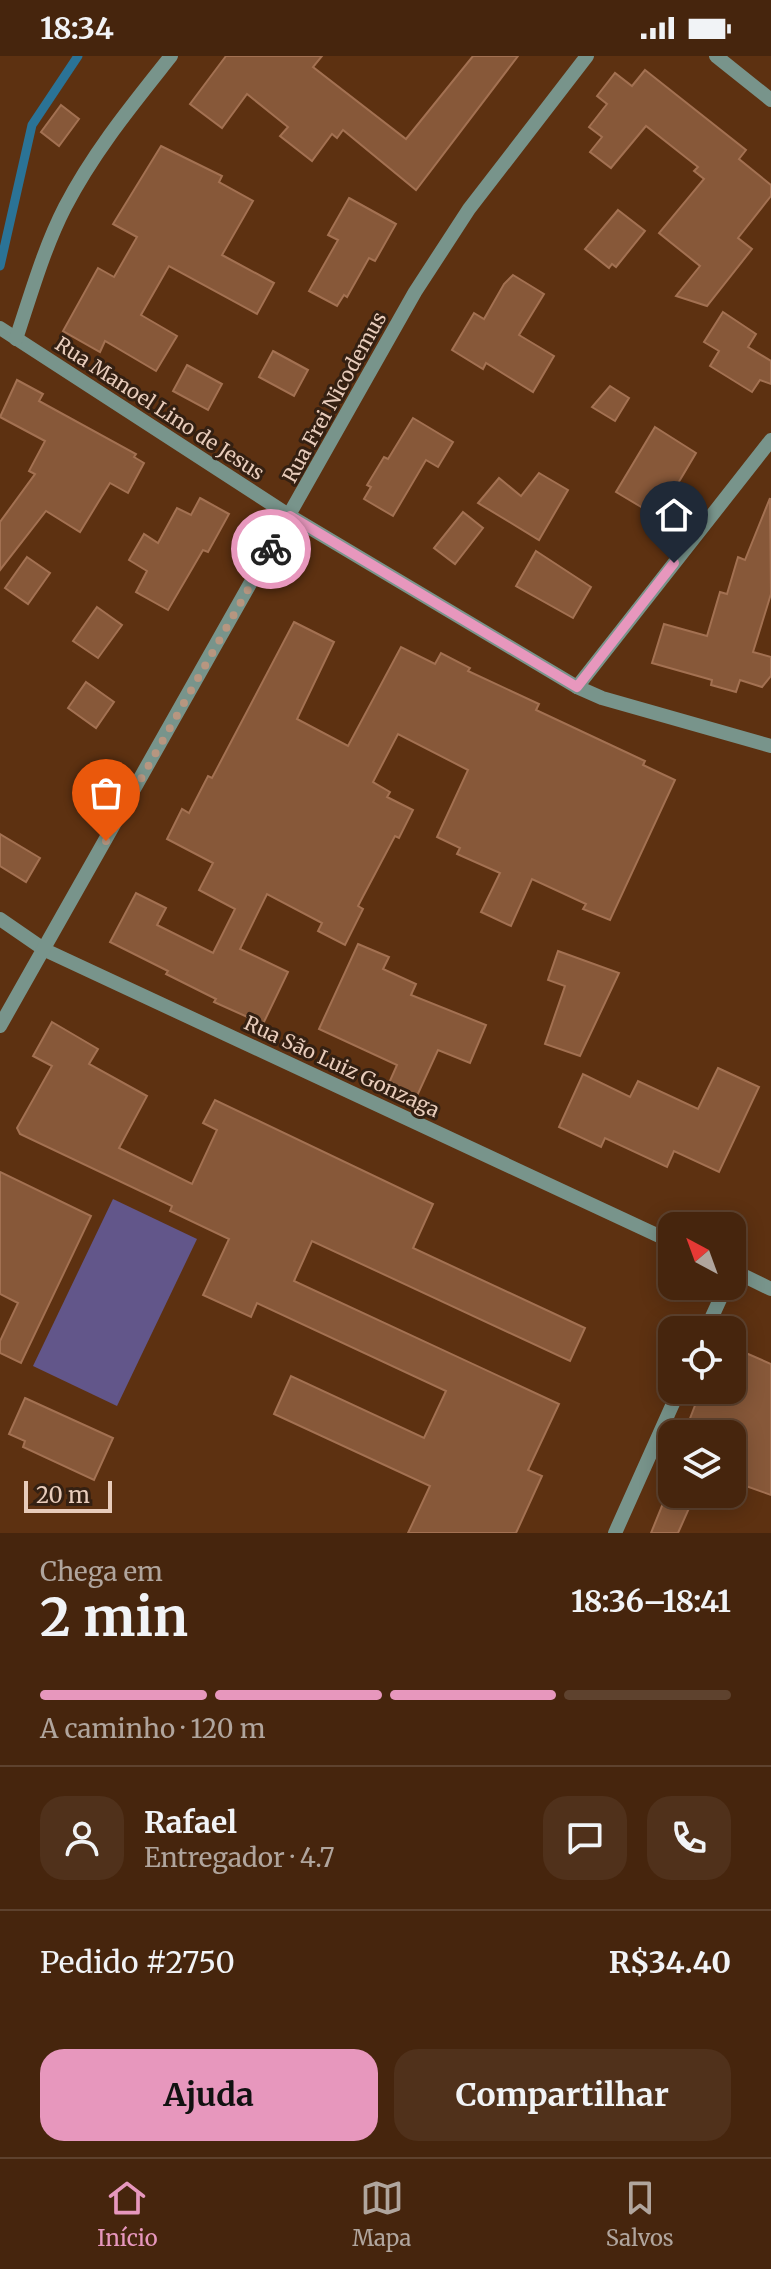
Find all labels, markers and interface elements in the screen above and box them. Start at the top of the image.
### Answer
text: 18:34 [40,9,114,47]
street label: Rua Frei Nicodemus [277,307,391,487]
street label: Rua Manoel Lino de Jesus [51,331,269,485]
pin [640,481,708,563]
icon: home [652,493,696,537]
courier [231,509,311,589]
icon: bike [249,527,293,571]
pin [72,759,140,841]
icon: bag [84,771,128,815]
street label: Rua São Luiz Gonzaga [240,1010,444,1122]
north arrow [658,1212,746,1300]
map controls [658,1212,746,1508]
button: locate [658,1316,746,1404]
button: layers [658,1420,746,1508]
scale bar [24,1477,112,1513]
text: 20 m [36,1481,90,1509]
text: Chega em [40,1555,163,1588]
text: 18:36–18:41 [571,1582,731,1620]
text: 2 min [40,1585,188,1650]
text: A caminho · 120 m [40,1712,266,1745]
button: person [40,1796,124,1880]
button: chat [543,1796,627,1880]
button: phone [647,1796,731,1880]
text: Rafael [144,1803,237,1841]
text: Entregador · 4.7 [144,1841,334,1874]
text: Pedido #2750 [40,1943,235,1981]
text: R$34.40 [609,1943,731,1981]
button: Ajuda [40,2049,378,2141]
button: Compartilhar [394,2049,731,2141]
tab: Início [97,2176,158,2252]
tab: Mapa [352,2176,411,2252]
tab: Salvos [606,2176,674,2252]

